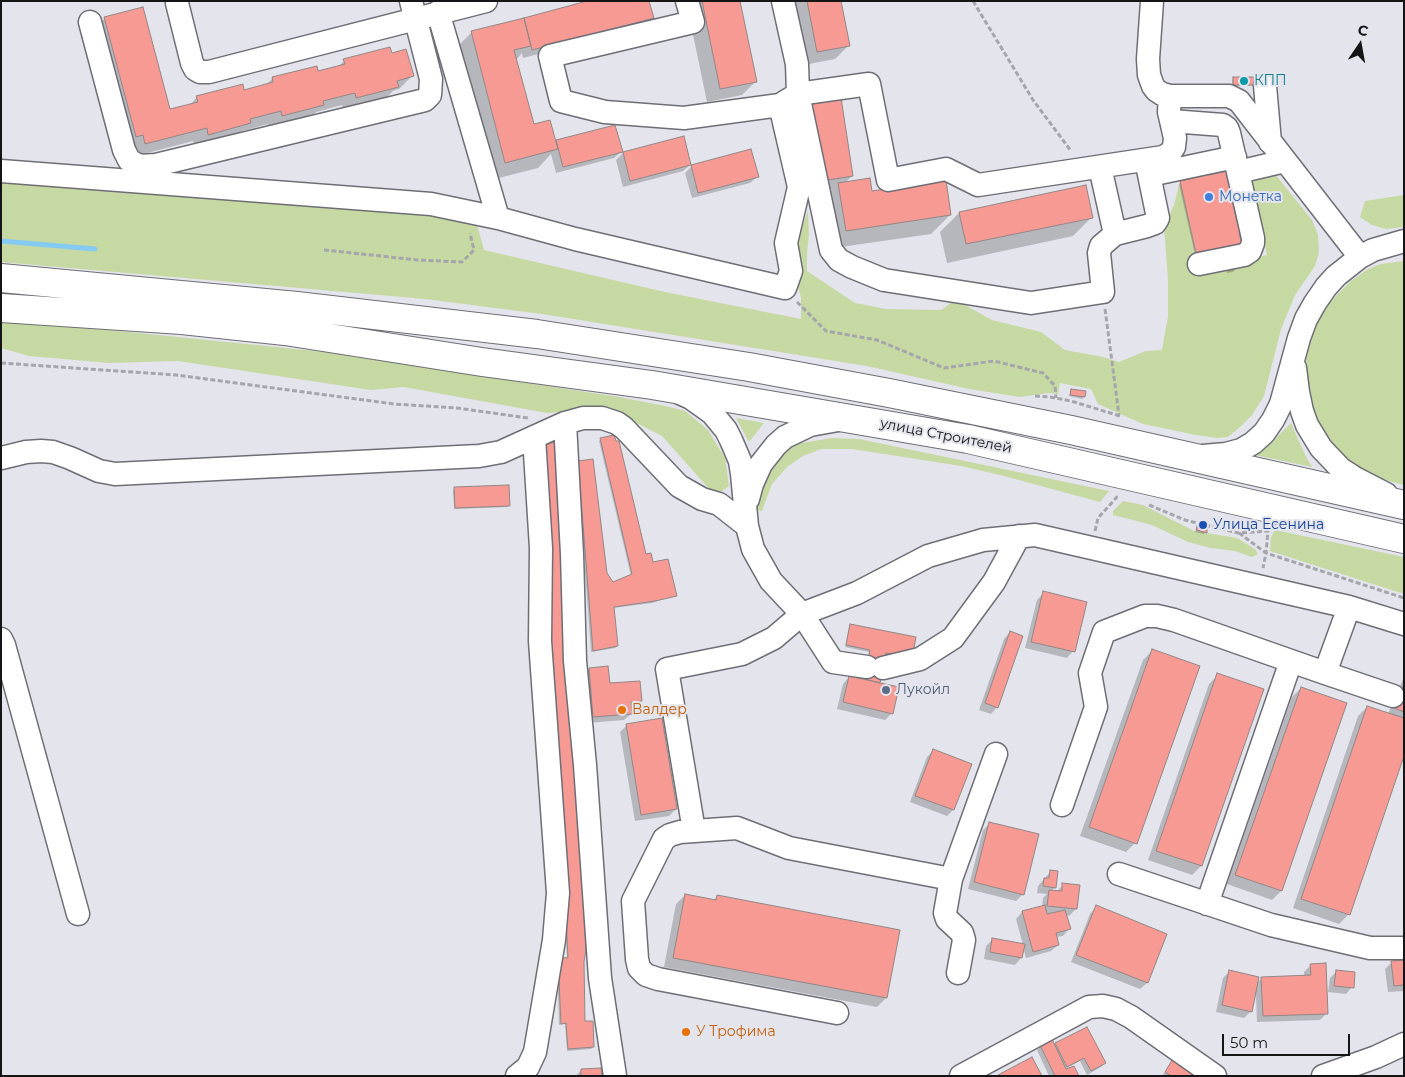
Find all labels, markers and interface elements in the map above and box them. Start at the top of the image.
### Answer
north arrow [1335,20,1385,70]
text: С [1356,20,1370,40]
place label: КПП [1254,73,1287,89]
marker: КПП [1238,75,1250,87]
place label: Монетка [1219,189,1282,205]
marker: Монетка [1203,191,1215,203]
street label: улица Строителей [879,415,1013,457]
place label: Улица Есенина [1213,517,1324,533]
marker: Улица Есенина [1197,519,1209,531]
place label: Лукойл [896,682,950,698]
marker: Лукойл [880,684,892,696]
place label: Валдер [632,702,687,718]
marker: Валдер [616,704,628,716]
place label: У Трофима [696,1024,776,1040]
scale bar [1225,1024,1352,1056]
marker: У Трофима [680,1026,692,1038]
text: 50 m [1230,1033,1268,1052]

